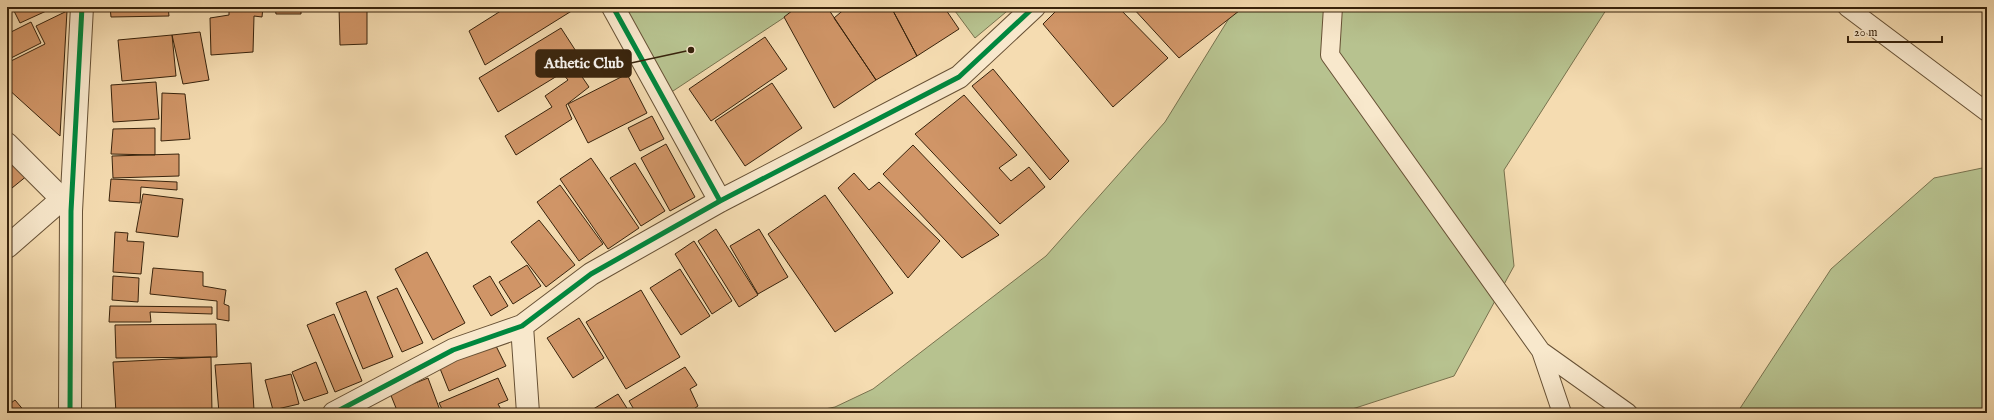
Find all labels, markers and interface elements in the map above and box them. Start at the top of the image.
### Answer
scale bar [1848,18,1942,44]
text: 20 m [1854,25,1877,40]
callout: Athetic Club [536,50,631,77]
text: Athetic Club [543,54,624,73]

